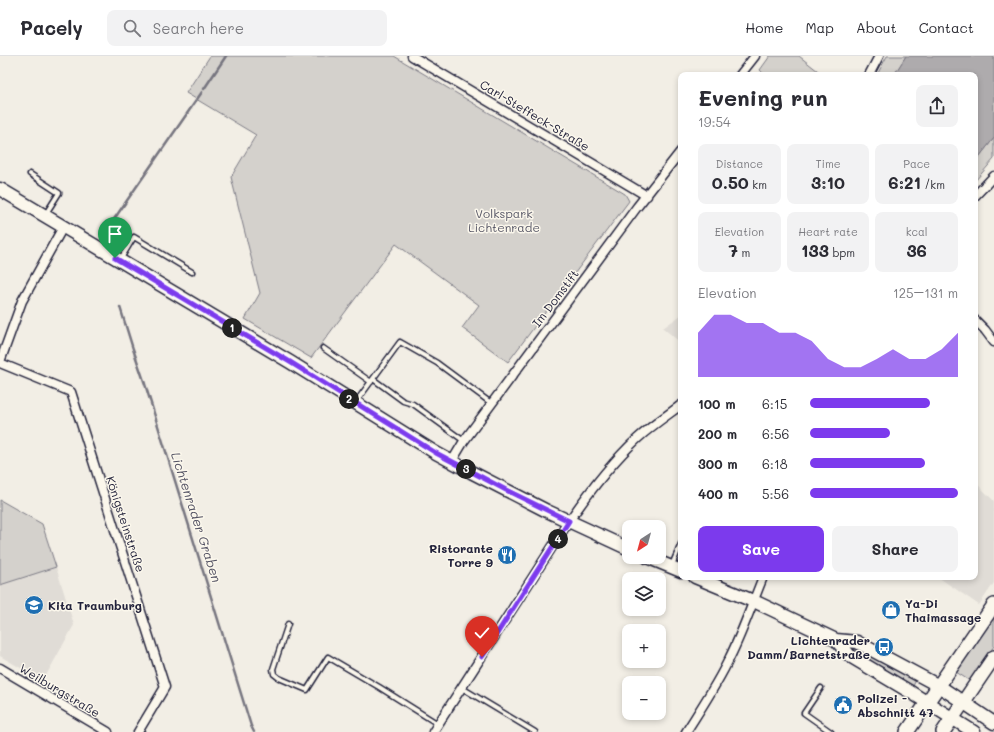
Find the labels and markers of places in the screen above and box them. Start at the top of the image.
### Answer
pin [98,217,132,258]
pin: 1 [222,318,242,338]
pin: 2 [339,389,359,409]
pin: 3 [456,459,476,479]
pin: 4 [548,529,568,549]
place label: Ristorante Torre 9 [429,540,493,570]
restaurant icon: Ristorante Torre 9 [496,544,518,566]
school or university icon: Kita Traumburg [23,594,45,616]
place label: Ya-Di Thaimassage [905,595,981,625]
place label: Kita Traumburg [48,597,142,613]
shop icon: Ya-Di Thaimassage [880,599,902,621]
pin [465,616,499,657]
place label: Lichtenrader Damm/Barnetstraße [747,632,870,662]
bus stop icon: Lichtenrader Damm/Barnetstraße [873,636,895,658]
place label: Polizei - Abschnitt 47 [857,690,934,720]
public building icon: Polizei - Abschnitt 47 [832,694,854,716]

